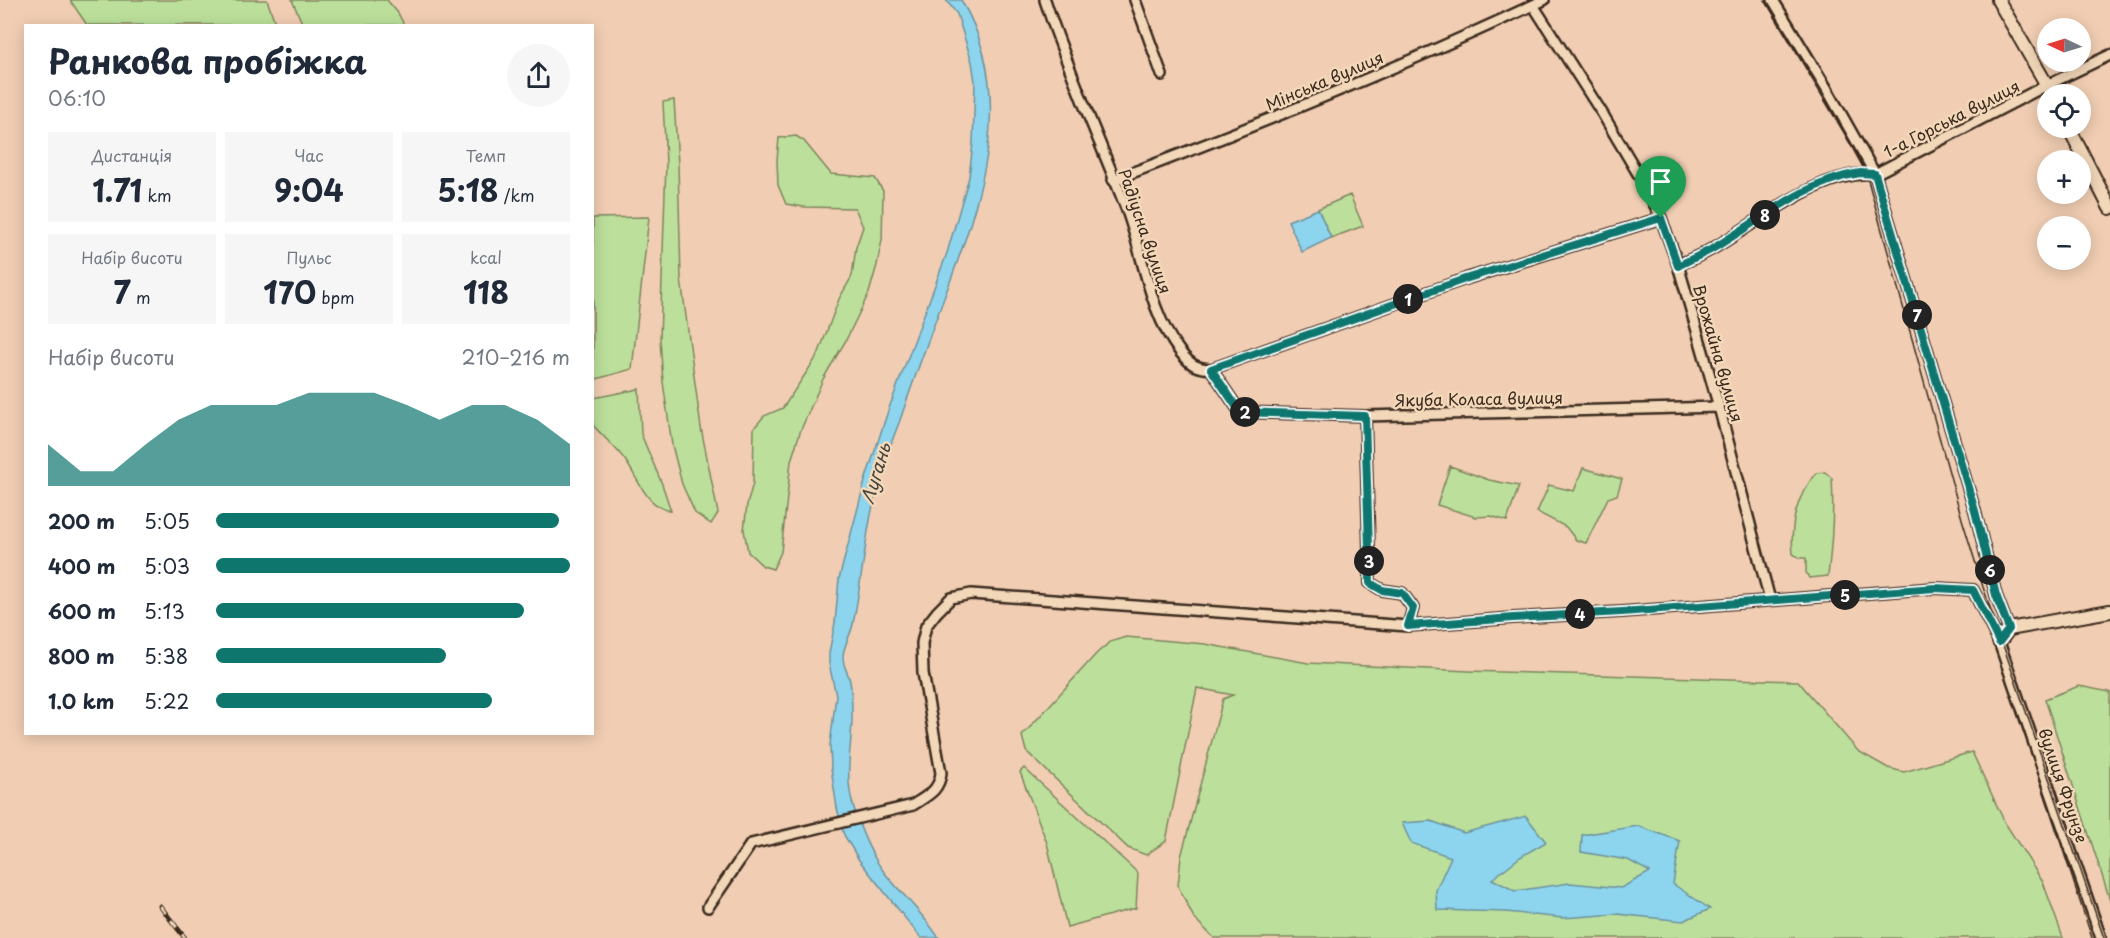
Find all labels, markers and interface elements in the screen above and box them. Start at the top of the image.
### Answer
north arrow [2037,18,2091,72]
map controls [2037,18,2091,270]
text: Ранкова пробіжка [48,35,367,85]
button: share [507,44,570,107]
street label: Мінська вулиця [1261,44,1387,116]
street label: 1-а Горська вулиця [1879,73,2023,163]
text: 06:10 [48,83,106,113]
button: locate [2037,84,2091,138]
text: Дистанція [92,143,172,167]
text: Час [294,143,324,167]
text: Темп [466,143,506,167]
button: + [2037,150,2091,204]
pin [1635,156,1686,218]
street label: Радіусна вулиця [1113,165,1179,297]
icon: arrive [1644,165,1677,198]
text: 1.71 [92,167,142,212]
text: 9:04 [274,167,344,212]
text: 5:18 [438,167,499,212]
text: km [142,183,172,207]
text: /km [499,183,534,207]
pin: 8 [1750,200,1780,230]
text: 8 [1760,203,1770,227]
button: − [2037,216,2091,270]
text: Набір висоти [81,245,183,269]
text: Пульс [286,245,332,269]
text: kcal [470,245,502,269]
text: 7 [114,269,131,314]
text: 170 [263,269,316,314]
text: 118 [463,269,509,314]
street label: Врожайна вулиця [1688,281,1750,425]
pin: 1 [1393,284,1423,314]
text: m [131,285,151,309]
text: bpm [316,285,355,309]
text: 1 [1404,287,1412,311]
pin: 7 [1902,300,1932,330]
text: 7 [1912,303,1922,327]
text: Набір висоти [48,342,175,372]
text: 210–216 m [462,342,570,372]
street label: Якуба Коласа вулиця [1395,385,1563,411]
pin: 2 [1230,397,1260,427]
text: 2 [1239,400,1251,424]
water label: Лугань [853,439,897,507]
text: 200 m [48,506,115,536]
text: 5:05 [144,506,190,536]
pin: 3 [1354,546,1384,576]
text: 3 [1364,549,1374,573]
text: 400 m [48,551,116,581]
text: 5:03 [144,551,190,581]
pin: 6 [1975,555,2005,585]
text: 6 [1984,558,1996,582]
pin: 5 [1830,580,1860,610]
text: 5 [1840,583,1850,607]
text: 600 m [48,596,116,626]
text: 5:13 [144,596,185,626]
pin: 4 [1565,599,1595,629]
text: 4 [1575,602,1585,626]
text: 800 m [48,641,115,671]
text: 5:38 [144,641,188,671]
text: 1.0 km [48,686,115,716]
text: 5:22 [144,686,189,716]
street label: вулиця Фрунзе [2033,724,2095,846]

